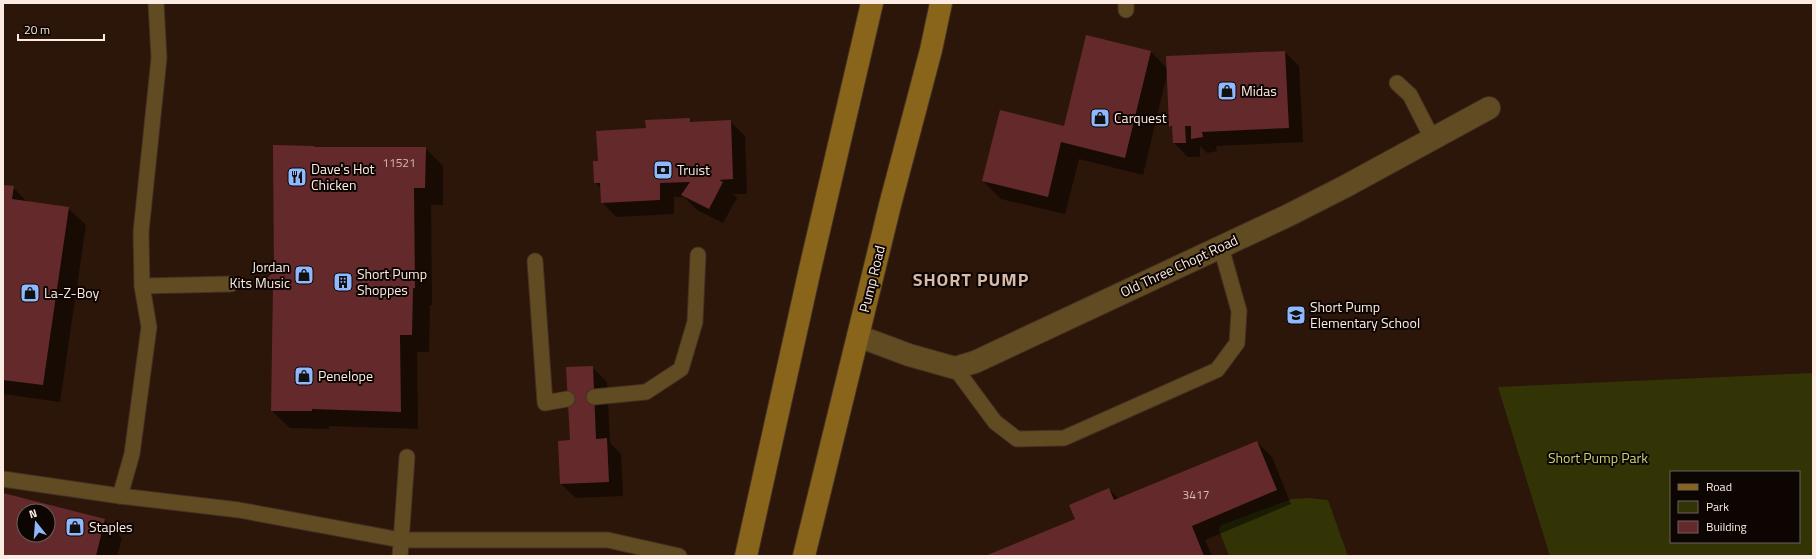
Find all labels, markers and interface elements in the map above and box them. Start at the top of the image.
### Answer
scale bar [18,16,104,42]
text: 20 m [24,20,50,39]
shop icon: Midas [1216,80,1238,102]
place label: Midas [1241,80,1277,101]
shop icon: Carquest [1089,107,1111,129]
place label: Carquest [1114,107,1167,128]
house number: 11521 [382,153,416,172]
place label: Dave's Hot Chicken [311,158,375,195]
bank icon: Truist [652,159,674,181]
place label: Truist [677,159,710,180]
restaurant icon: Dave's Hot Chicken [286,166,308,188]
street label: Old Three Chopt Road [1116,229,1241,302]
street label: Pump Road [853,243,890,315]
place label: Jordan Kits Music [230,256,290,293]
place label: Short Pump Shoppes [357,263,427,300]
shop icon: Jordan Kits Music [293,264,315,286]
district label: SHORT PUMP [913,266,1029,293]
building icon: Short Pump Shoppes [332,271,354,293]
shop icon: La-Z-Boy [19,282,41,304]
place label: La-Z-Boy [44,282,100,303]
place label: Short Pump Elementary School [1310,296,1420,333]
school or university icon: Short Pump Elementary School [1285,304,1307,326]
shop icon: Penelope [293,365,315,387]
place label: Penelope [318,365,373,386]
park label: Short Pump Park [1548,447,1648,468]
legend [1670,471,1800,543]
text: Road [1706,477,1732,496]
house number: 3417 [1183,485,1209,504]
text: Park [1706,497,1729,516]
north arrow [16,503,56,543]
text: N [27,505,39,522]
shop icon: Staples [64,516,86,538]
place label: Staples [89,516,133,537]
text: Building [1706,517,1747,536]

